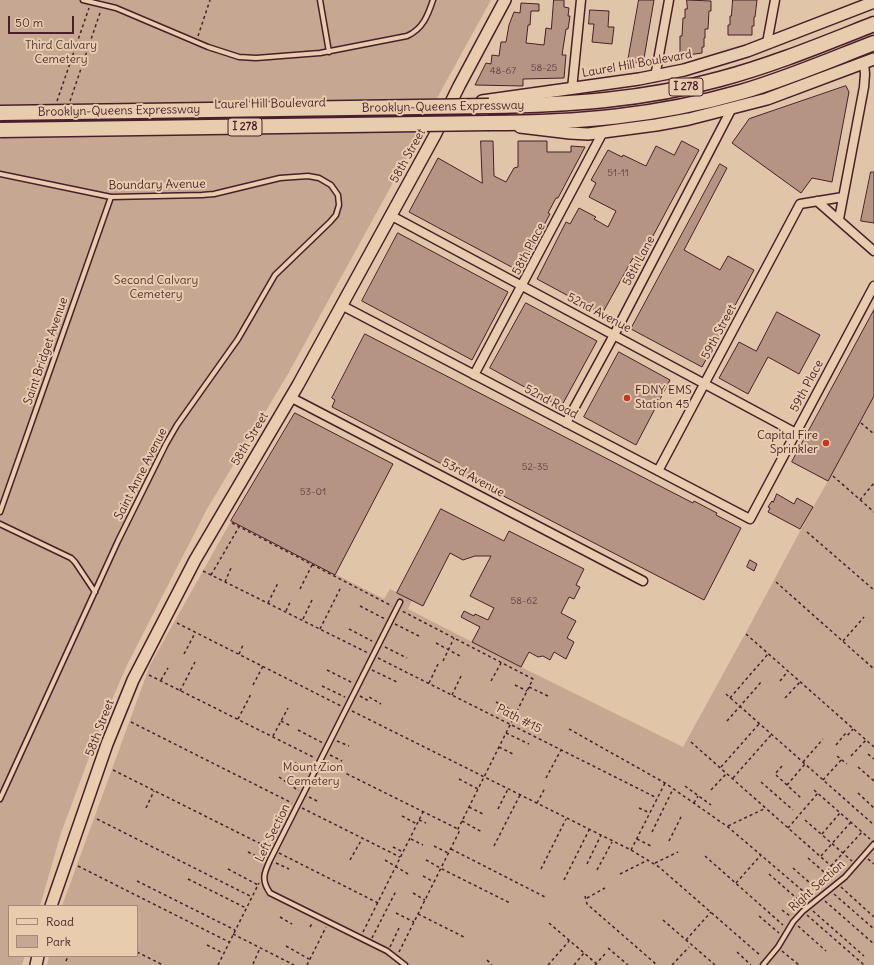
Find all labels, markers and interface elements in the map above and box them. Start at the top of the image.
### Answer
scale bar [10,8,76,34]
text: 50 m [15,15,43,30]
park label: Third Calvary Cemetery [25,39,97,67]
street label: Laurel Hill Boulevard [581,47,693,81]
house number: 58-25 [531,62,557,74]
house number: 48-67 [490,65,516,77]
road number: I 278 [669,78,703,96]
street label: Laurel Hill Boulevard [214,96,326,112]
street label: Brooklyn-Queens Expressway [362,98,524,116]
street label: Brooklyn-Queens Expressway [38,102,200,120]
road number: I 278 [228,118,262,136]
street label: 58th Street [387,126,429,186]
house number: 51-11 [607,167,629,179]
street label: Boundary Avenue [108,177,206,193]
street label: 58th Place [509,221,549,277]
street label: 58th Lane [620,234,658,288]
park label: Second Calvary Cemetery [114,274,198,302]
street label: 52nd Avenue [564,290,634,336]
street label: Saint Bridget Avenue [21,295,71,407]
street label: 59th Street [699,302,739,362]
street label: 59th Place [787,358,827,414]
street label: 52nd Road [522,382,580,422]
place label: FDNY EMS Station 45 [635,384,692,412]
marker: FDNY EMS Station 45 [622,393,632,403]
street label: 58th Street [228,410,272,468]
street label: Saint Anne Avenue [112,426,170,522]
place label: Capital Fire Sprinkler [757,429,818,457]
marker: Capital Fire Sprinkler [821,438,831,448]
street label: 53rd Avenue [439,456,507,500]
house number: 52-35 [522,461,548,473]
house number: 53-01 [300,486,326,498]
house number: 58-62 [510,595,538,607]
street label: 58th Street [83,698,117,758]
street label: Path #15 [494,701,544,737]
park label: Mount Zion Cemetery [283,761,343,789]
street label: Left Section [253,801,293,865]
street label: Right Section [786,857,848,915]
legend [8,905,138,957]
text: Road [46,914,74,929]
text: Park [46,934,71,949]

